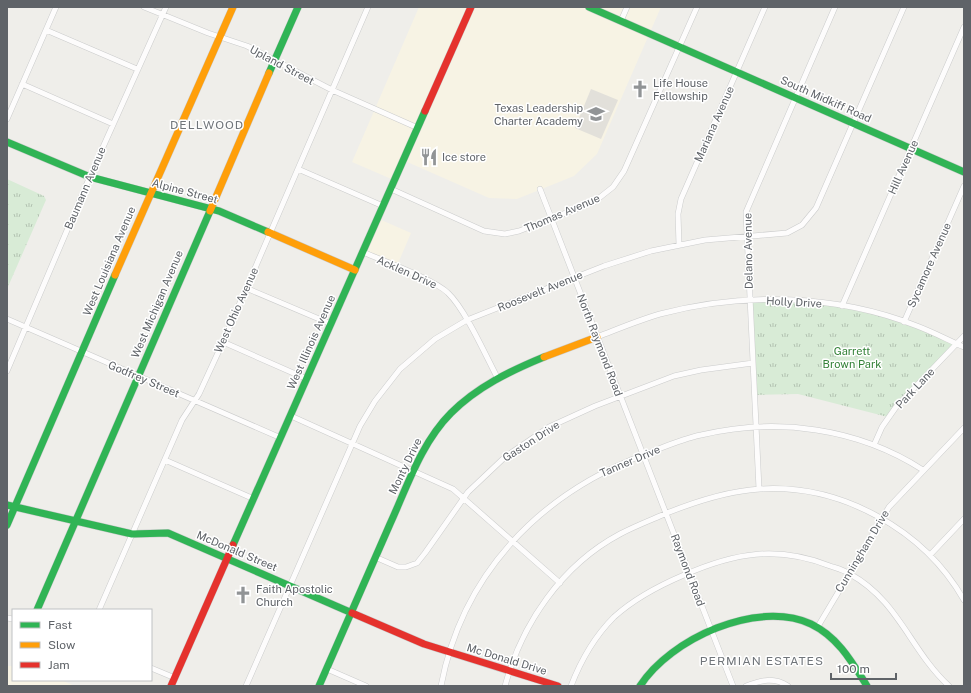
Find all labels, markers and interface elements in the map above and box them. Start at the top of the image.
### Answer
street label: Upland Street [248,43,316,87]
street label: South Midkiff Road [779,74,873,124]
place label: Life House Fellowship [653,77,708,102]
church icon: Life House Fellowship [630,79,650,99]
street label: Mariana Avenue [692,84,736,164]
place label: Texas Leadership Charter Academy [494,102,583,127]
school or university icon: Texas Leadership Charter Academy [586,104,606,124]
district label: DELLWOOD [170,118,244,132]
street label: Hill Avenue [886,138,920,196]
street label: Baumann Avenue [62,145,108,231]
restaurant icon: Ice store [419,147,439,167]
place label: Ice store [442,151,486,163]
street label: Alpine Street [151,176,219,206]
street label: Thomas Avenue [523,192,601,234]
street label: West Louisiana Avenue [81,205,137,317]
street label: Delano Avenue [741,213,755,289]
street label: Sycamore Avenue [905,221,953,309]
street label: West Michigan Avenue [129,248,185,360]
street label: Acklen Drive [375,253,439,291]
street label: West Ohio Avenue [212,265,260,355]
street label: Roosevelt Avenue [496,268,584,314]
street label: North Raymond Road [575,292,625,398]
street label: West Illinois Avenue [285,293,337,391]
street label: Holly Drive [766,295,822,309]
park label: Garrett Brown Park [823,345,881,370]
street label: Godfrey Street [107,359,181,399]
street label: Park Lane [893,365,937,411]
street label: Gaston Drive [500,418,562,464]
street label: Monty Drive [386,436,424,496]
street label: Tanner Drive [598,443,662,479]
street label: Cunningham Drive [833,508,891,594]
street label: McDonald Street [195,529,279,573]
street label: Raymond Road [669,532,707,608]
place label: Faith Apostolic Church [256,583,333,608]
church icon: Faith Apostolic Church [233,585,253,605]
legend [12,609,152,681]
text: Fast [48,618,73,632]
text: Slow [48,638,76,652]
street label: Mc Donald Drive [465,641,549,677]
district label: PERMIAN ESTATES [700,654,824,668]
scale bar [831,655,896,681]
text: Jam [48,658,70,672]
text: 100 m [837,662,870,676]

